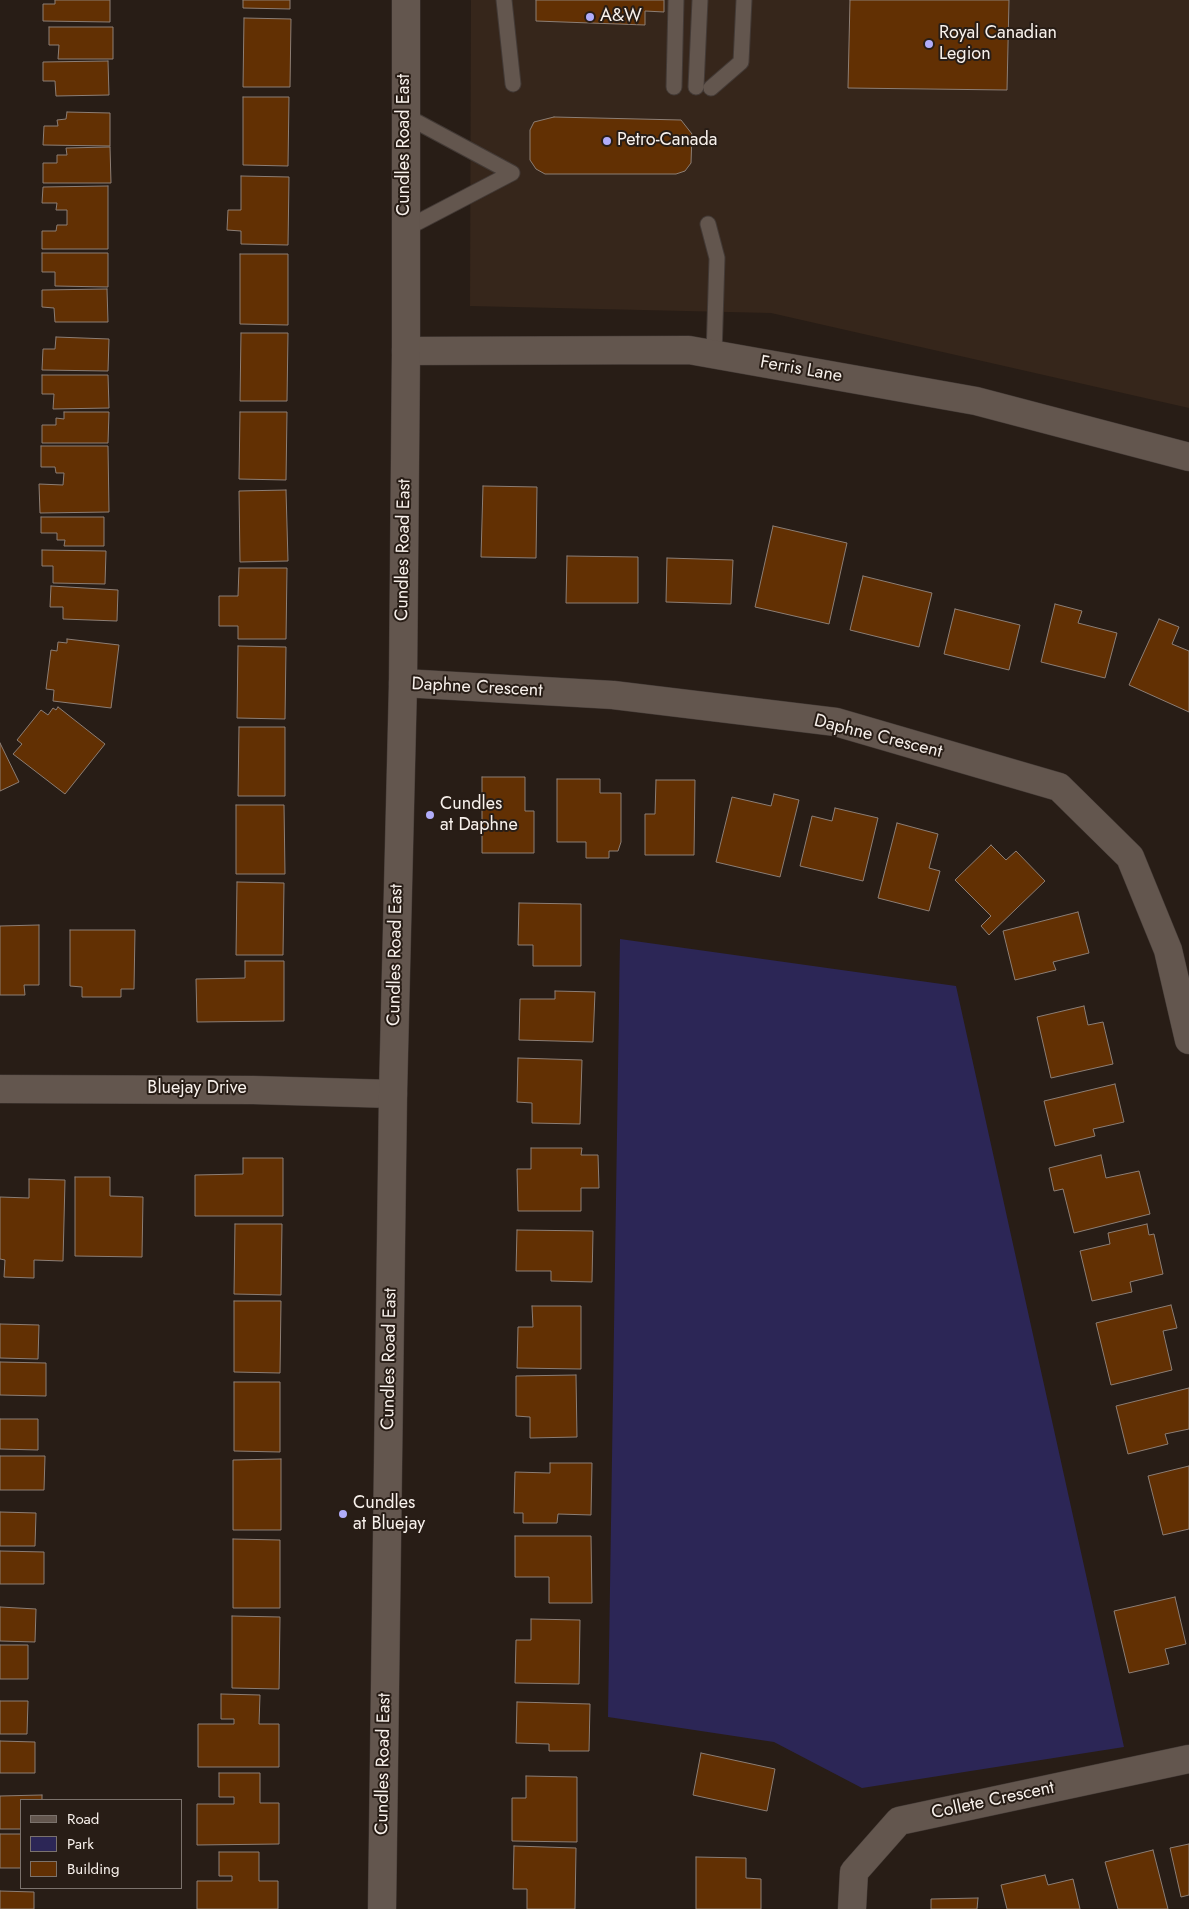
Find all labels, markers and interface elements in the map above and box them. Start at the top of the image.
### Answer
place label: A&W [600,6,642,28]
marker: A&W [584,11,596,23]
place label: Royal Canadian Legion [939,23,1057,66]
marker: Royal Canadian Legion [923,38,935,50]
street label: Cundles Road East [394,74,416,216]
place label: Petro-Canada [617,130,717,152]
marker: Petro-Canada [601,135,613,147]
street label: Ferris Lane [758,352,844,388]
street label: Cundles Road East [392,479,416,621]
street label: Daphne Crescent [411,674,543,702]
street label: Daphne Crescent [812,711,944,763]
place label: Cundles at Daphne [440,794,518,836]
marker: Cundles at Daphne [424,809,436,821]
street label: Cundles Road East [384,884,408,1026]
street label: Bluejay Drive [147,1078,247,1100]
street label: Cundles Road East [378,1288,402,1430]
place label: Cundles at Bluejay [353,1493,425,1536]
marker: Cundles at Bluejay [337,1508,349,1520]
street label: Cundles Road East [372,1693,396,1835]
street label: Collete Crescent [930,1777,1056,1825]
legend [20,1799,182,1889]
text: Road [67,1808,99,1830]
text: Park [67,1833,94,1855]
text: Building [67,1858,119,1880]

